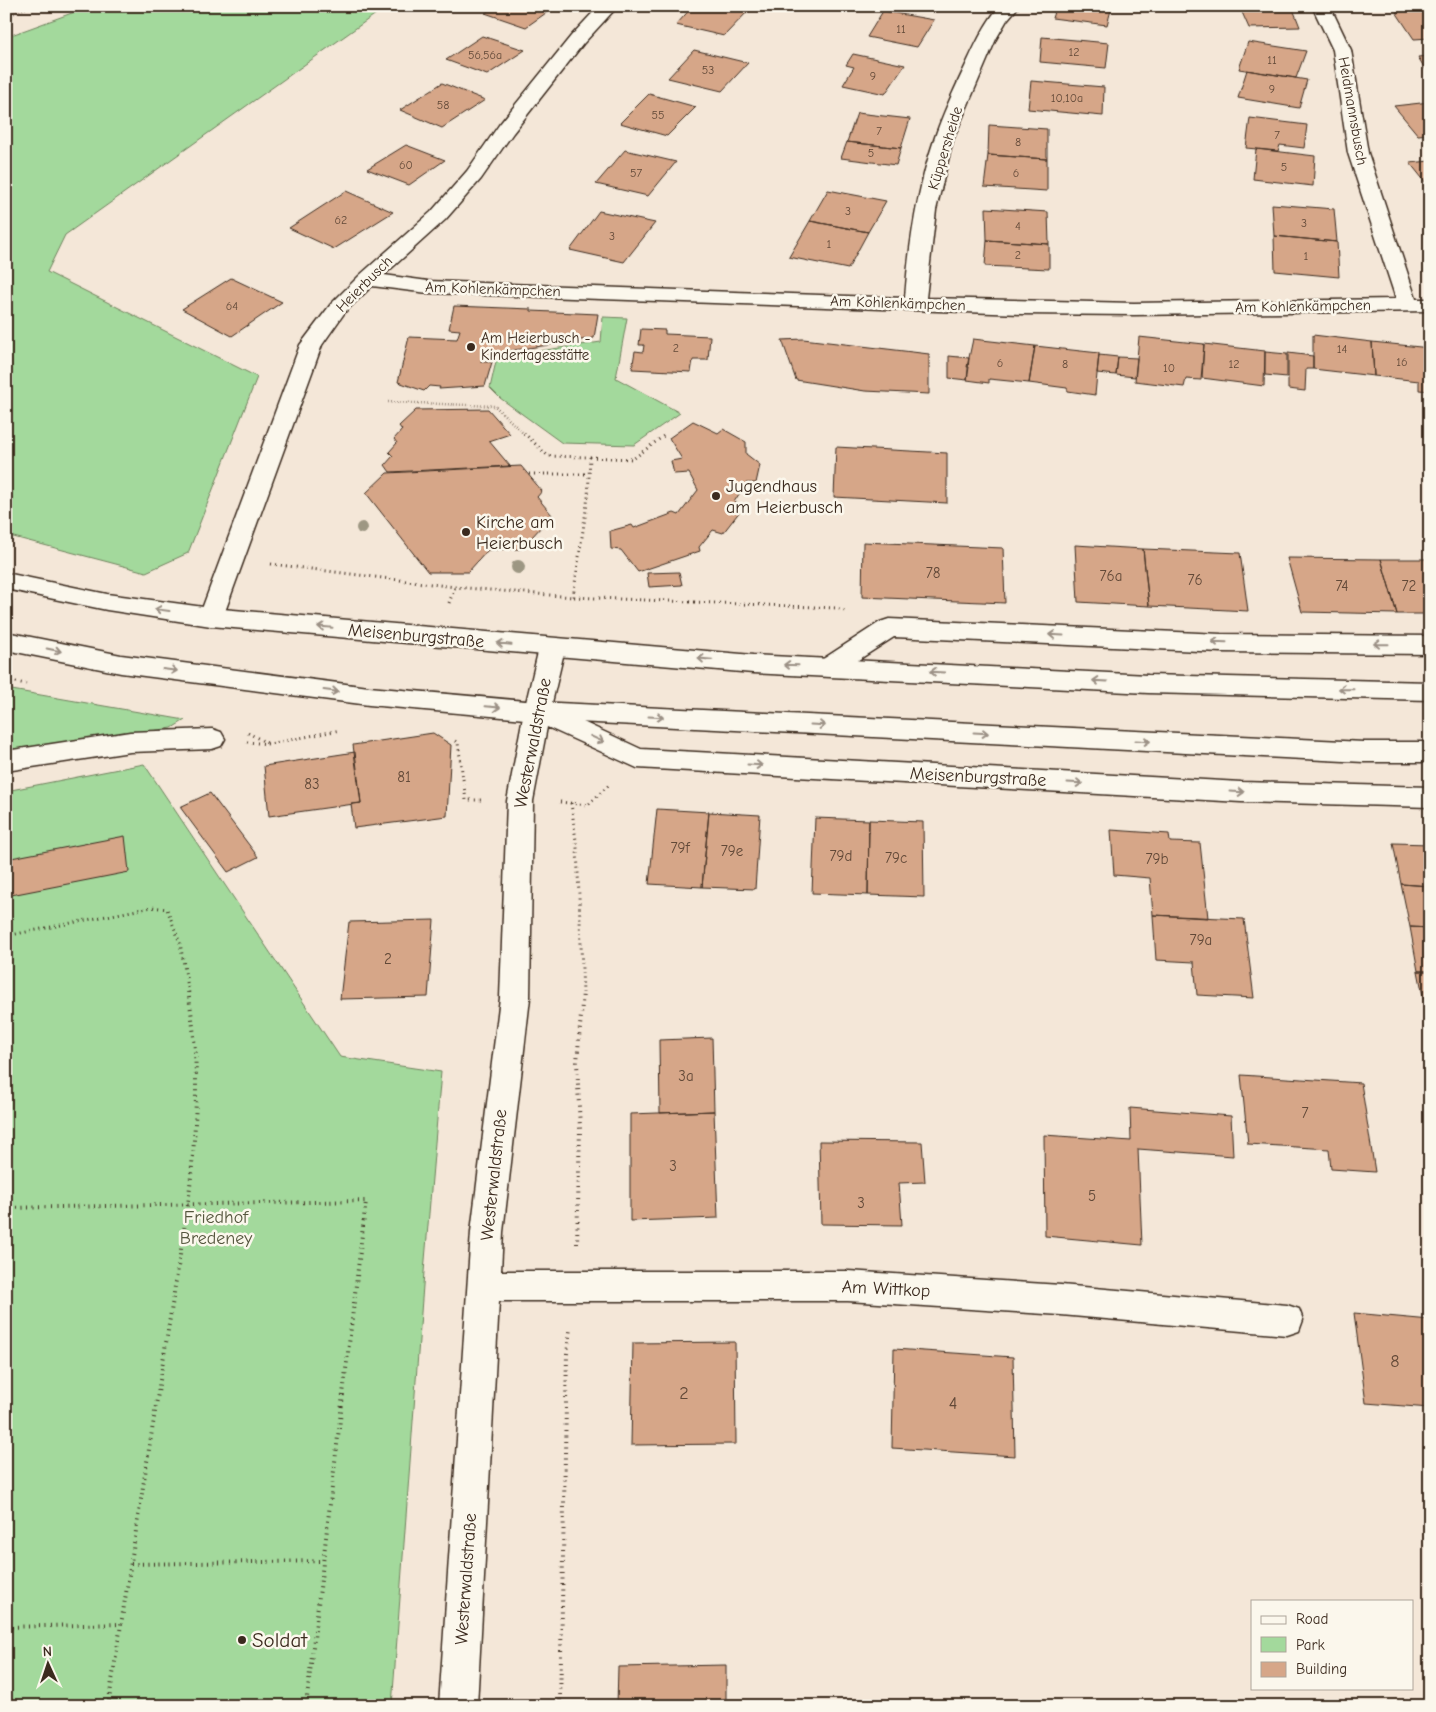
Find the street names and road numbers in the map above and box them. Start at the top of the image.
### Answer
street label: Heidmannsbusch [1335,55,1371,167]
street label: Küppersheide [924,104,966,192]
street label: Heierbusch [332,252,396,316]
street label: Am Kohlenkämpchen [425,278,561,300]
street label: Am Kohlenkämpchen [830,292,966,314]
street label: Am Kohlenkämpchen [1235,296,1371,316]
street label: Meisenburgstraße [347,620,485,652]
street label: Westerwaldstraße [510,676,556,810]
street label: Meisenburgstraße [909,763,1047,791]
street label: Westerwaldstraße [477,1108,511,1242]
street label: Am Wittkop [841,1276,931,1302]
street label: Westerwaldstraße [451,1512,481,1646]

